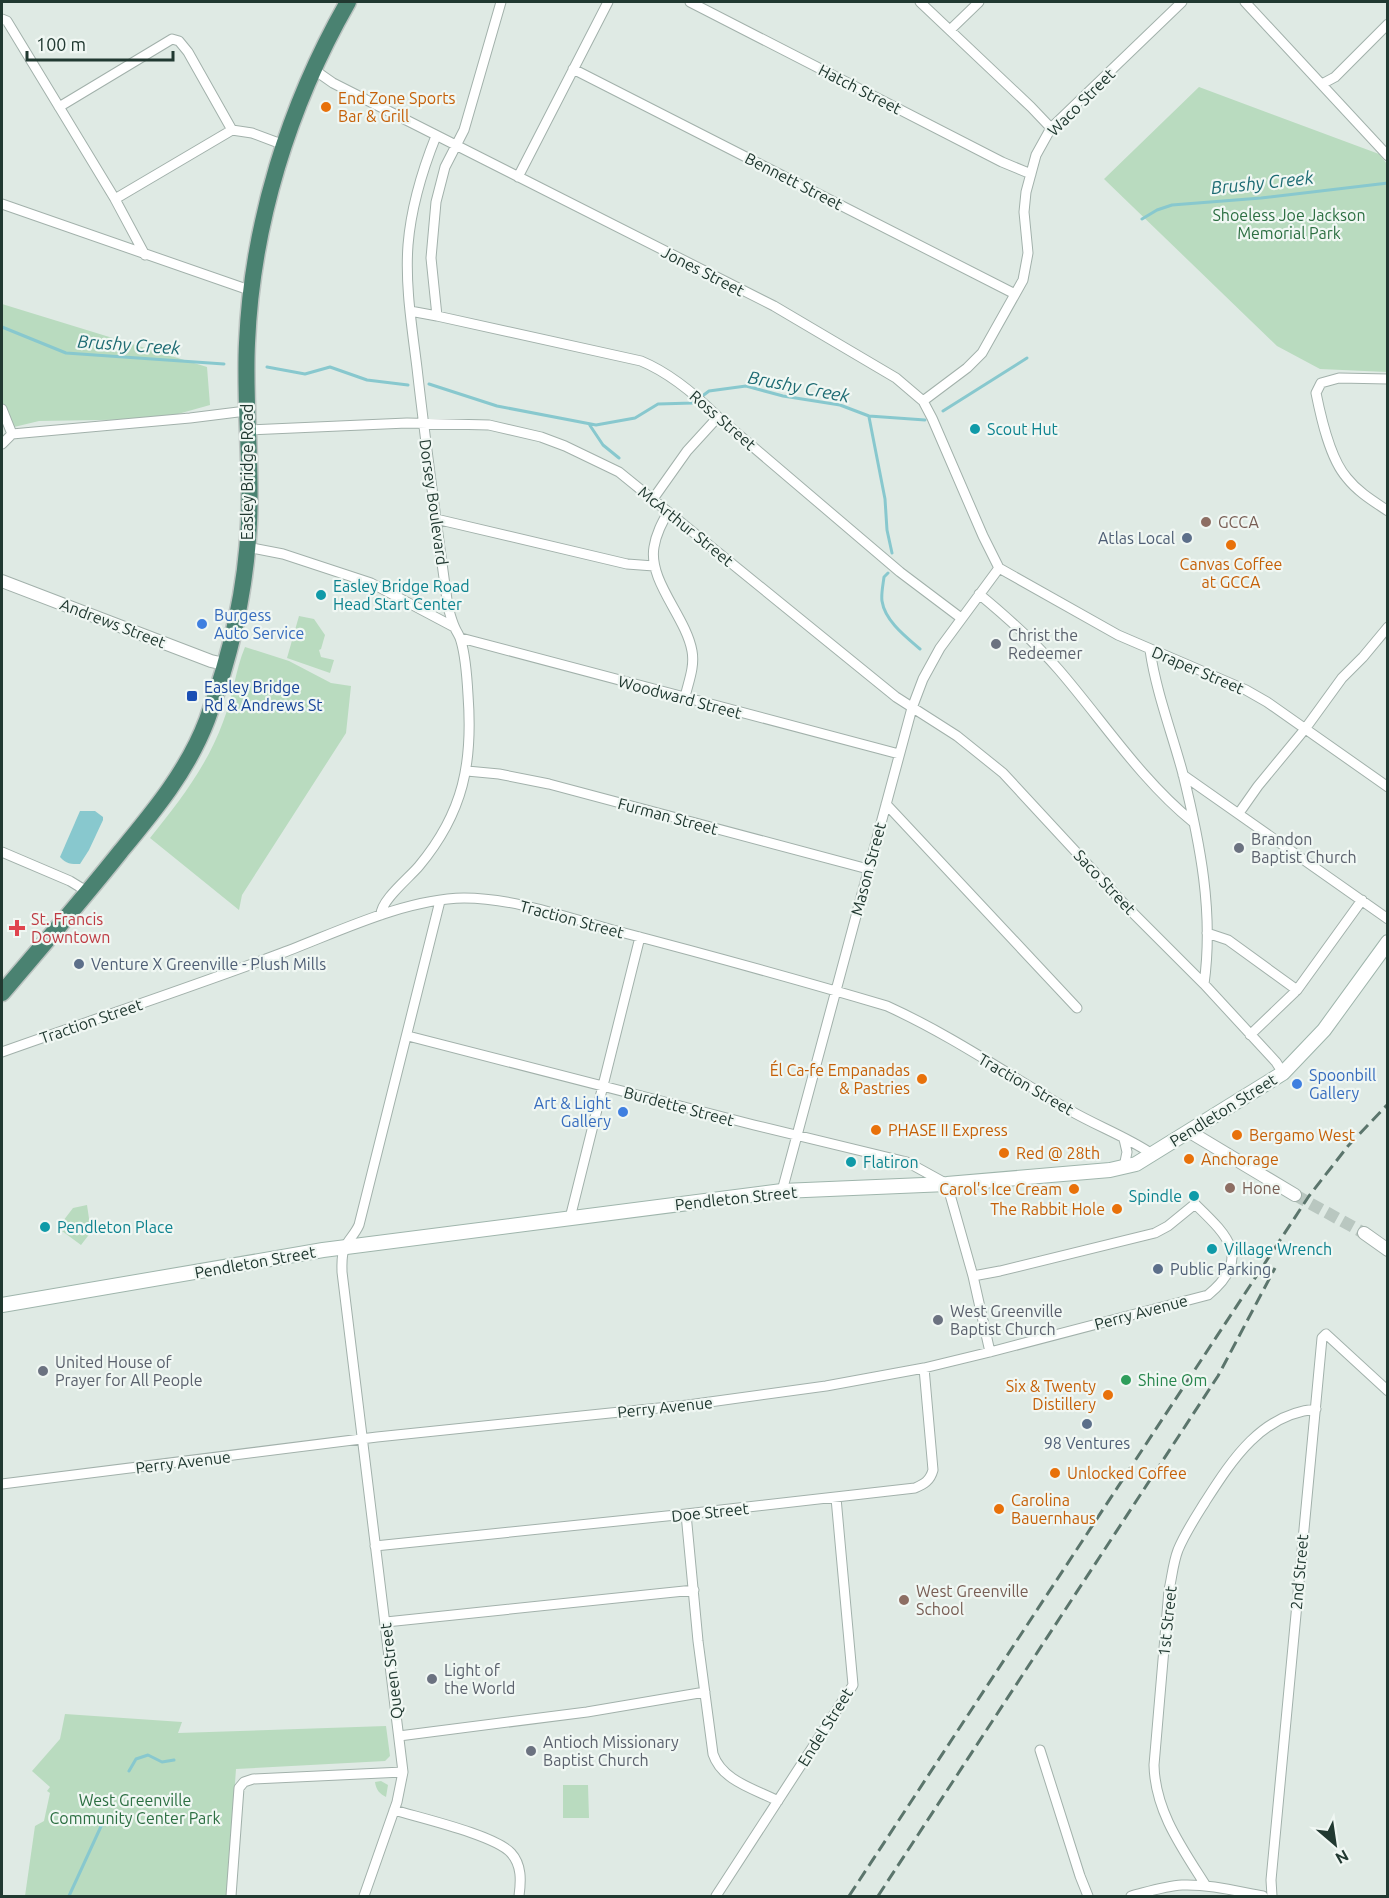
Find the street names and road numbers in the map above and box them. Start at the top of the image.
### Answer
street label: Hatch Street [816,60,905,118]
street label: Waco Street [1044,64,1119,139]
street label: Bennett Street [742,149,846,214]
street label: Jones Street [659,242,748,300]
street label: Ross Street [686,386,760,454]
street label: Easley Bridge Road [238,404,256,540]
street label: Dorsey Boulevard [416,438,452,566]
street label: McArthur Street [635,482,738,570]
street label: Andrews Street [58,595,169,652]
street label: Draper Street [1149,643,1247,698]
street label: Woodward Street [616,672,744,722]
street label: Furman Street [616,794,721,838]
street label: Mason Street [847,820,889,918]
street label: Saco Street [1071,846,1140,919]
street label: Traction Street [518,896,627,942]
street label: Traction Street [37,995,145,1047]
street label: Traction Street [975,1049,1077,1119]
street label: Pendleton Street [1166,1069,1280,1150]
street label: Burdette Street [622,1083,737,1130]
street label: Pendleton Street [674,1183,799,1213]
street label: Pendleton Street [193,1242,318,1282]
street label: Perry Avenue [1092,1291,1190,1333]
street label: Perry Avenue [616,1393,714,1421]
street label: Perry Avenue [134,1447,232,1477]
street label: Doe Street [670,1499,750,1525]
street label: 2nd Street [1287,1533,1311,1611]
street label: 1st Street [1154,1584,1180,1657]
street label: Queen Street [376,1621,406,1720]
street label: Endel Street [794,1684,857,1769]

